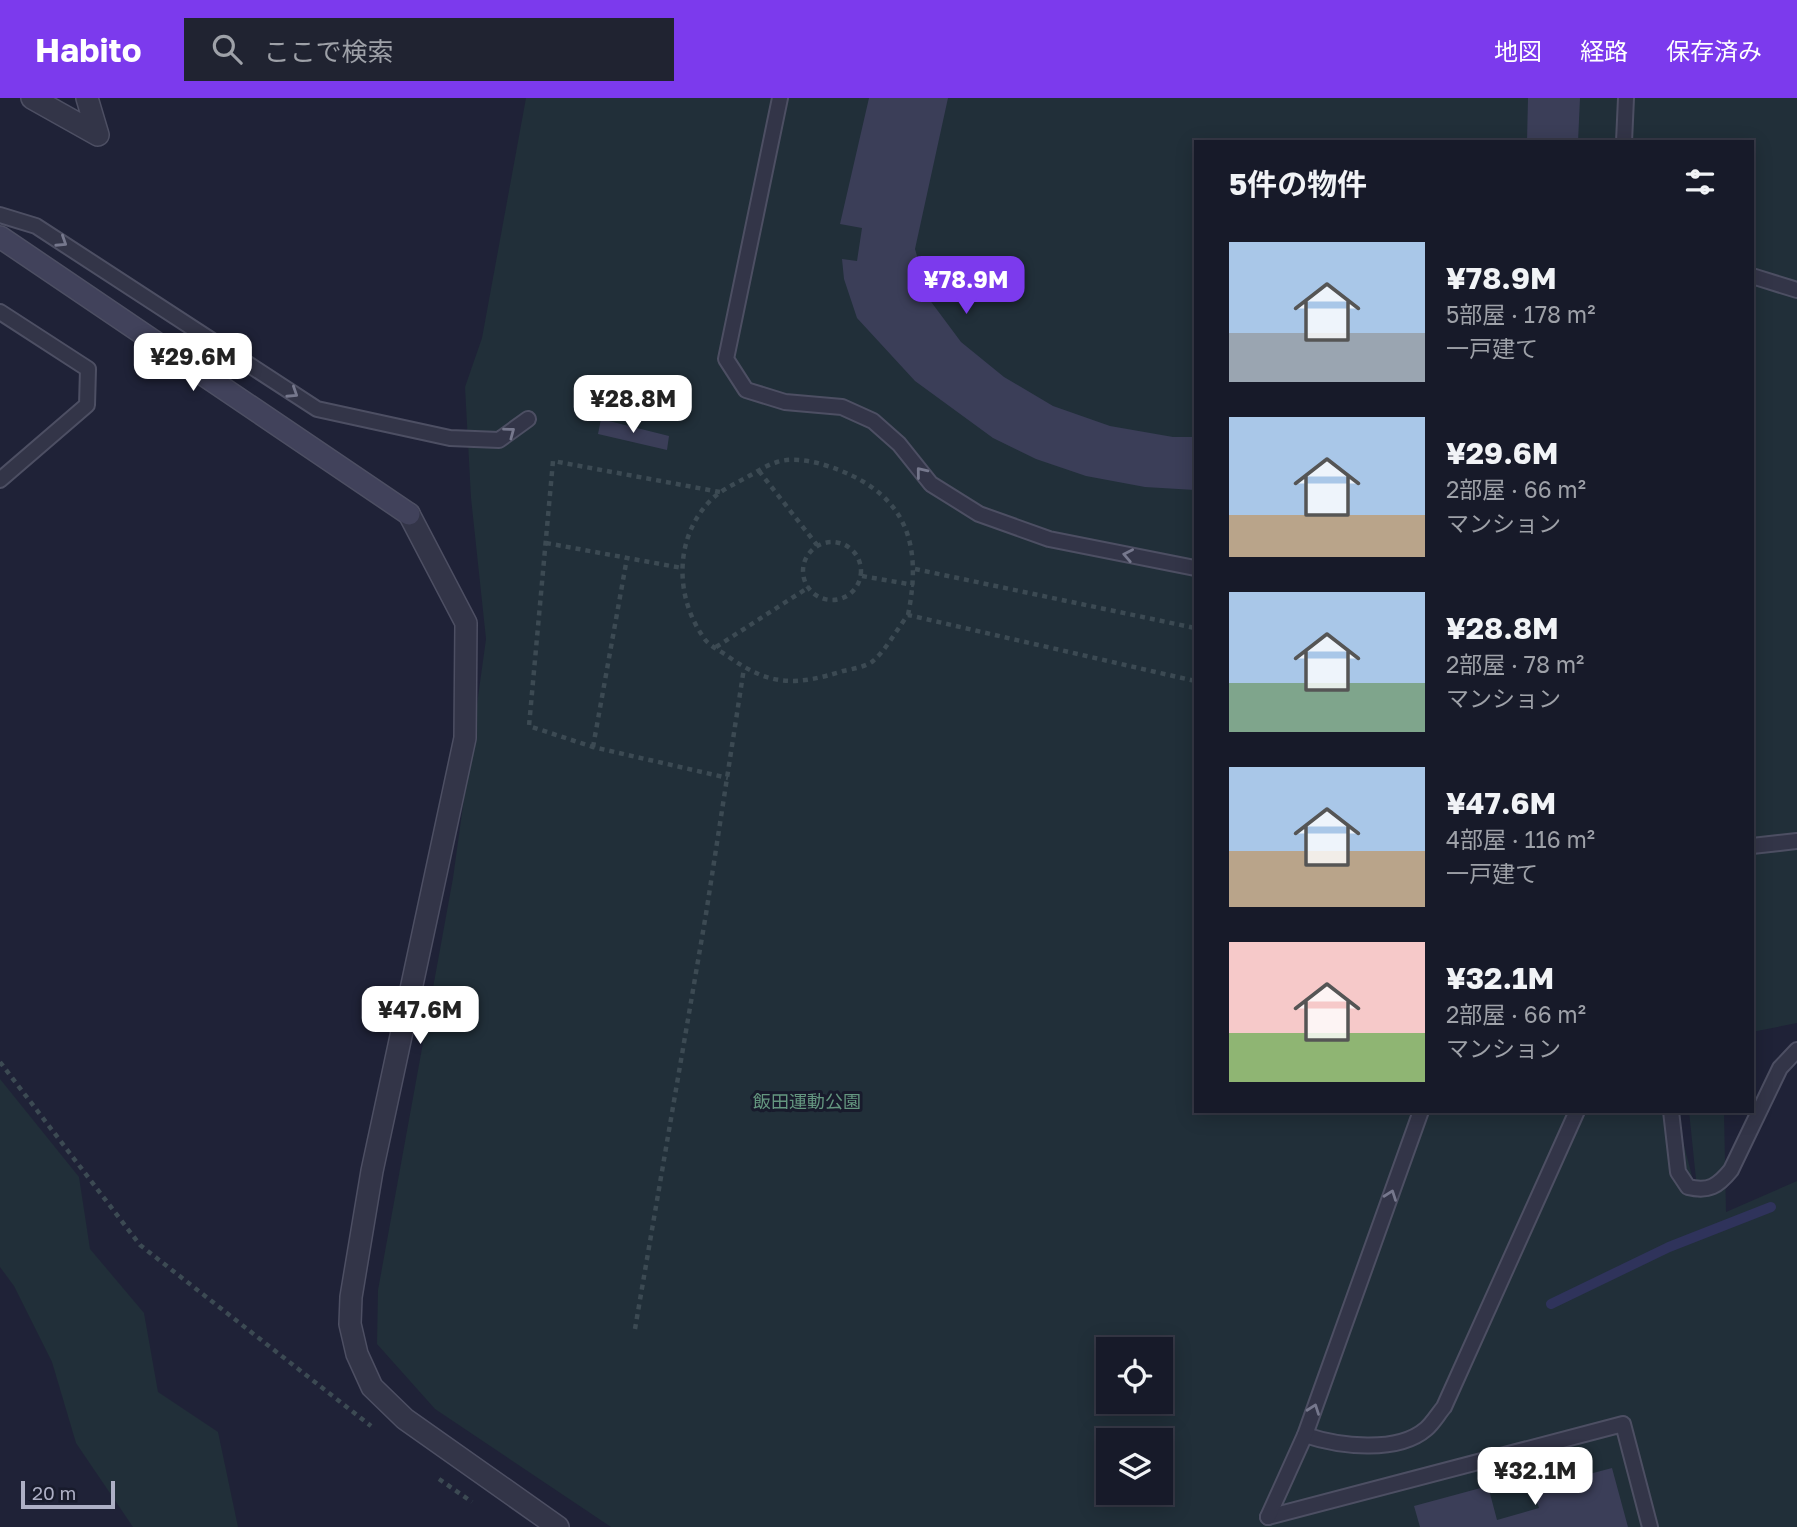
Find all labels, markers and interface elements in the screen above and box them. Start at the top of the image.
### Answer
search box [184,18,674,81]
text: Habito [35,30,142,69]
icon: search [208,30,246,68]
text: ここで検索 [264,36,394,67]
text: 地図 [1494,36,1542,65]
text: 経路 [1580,36,1628,65]
text: 保存済み [1666,36,1762,65]
icon: filters [1681,163,1719,201]
text: 5件の物件 [1229,166,1367,202]
one-way arrow [54,234,67,247]
pin: ¥78.9M [909,256,1023,316]
text: ¥78.9M [1446,260,1557,296]
text: ¥78.9M [924,265,1008,293]
icon: home [1285,270,1369,354]
text: 5部屋 · 178 m² [1446,300,1596,328]
pin: ¥29.6M [136,334,250,393]
text: 一戸建て [1446,334,1538,362]
text: ¥29.6M [150,342,236,370]
pin: ¥28.8M [576,376,690,435]
text: ¥28.8M [590,384,676,412]
one-way arrow [286,385,299,398]
one-way arrow [502,428,515,441]
text: ¥29.6M [1446,435,1559,471]
icon: home [1285,445,1369,529]
one-way arrow [917,467,929,480]
text: 2部屋 · 66 m² [1446,475,1586,503]
text: マンション [1446,509,1561,537]
one-way arrow [1122,548,1134,563]
text: ¥28.8M [1446,610,1559,646]
icon: home [1285,620,1369,704]
text: 2部屋 · 78 m² [1446,650,1584,678]
text: マンション [1446,684,1561,712]
text: ¥47.6M [1446,785,1556,821]
icon: home [1285,795,1369,879]
text: 4部屋 · 116 m² [1446,825,1595,853]
text: 一戸建て [1446,859,1538,887]
text: ¥32.1M [1446,960,1554,996]
icon: home [1285,970,1369,1054]
pin: ¥47.6M [363,986,477,1046]
text: ¥47.6M [378,995,462,1023]
text: 2部屋 · 66 m² [1446,1000,1586,1028]
text: マンション [1446,1034,1561,1062]
park label: 飯田運動公園 [753,1090,861,1112]
one-way arrow [1383,1190,1397,1202]
map controls [1096,1337,1173,1505]
button: locate [1096,1337,1173,1414]
one-way arrow [1306,1404,1320,1416]
button: layers [1096,1428,1173,1505]
pin: ¥32.1M [1478,1448,1592,1507]
text: ¥32.1M [1494,1456,1576,1484]
scale bar [21,1478,116,1510]
text: 20 m [32,1481,76,1504]

